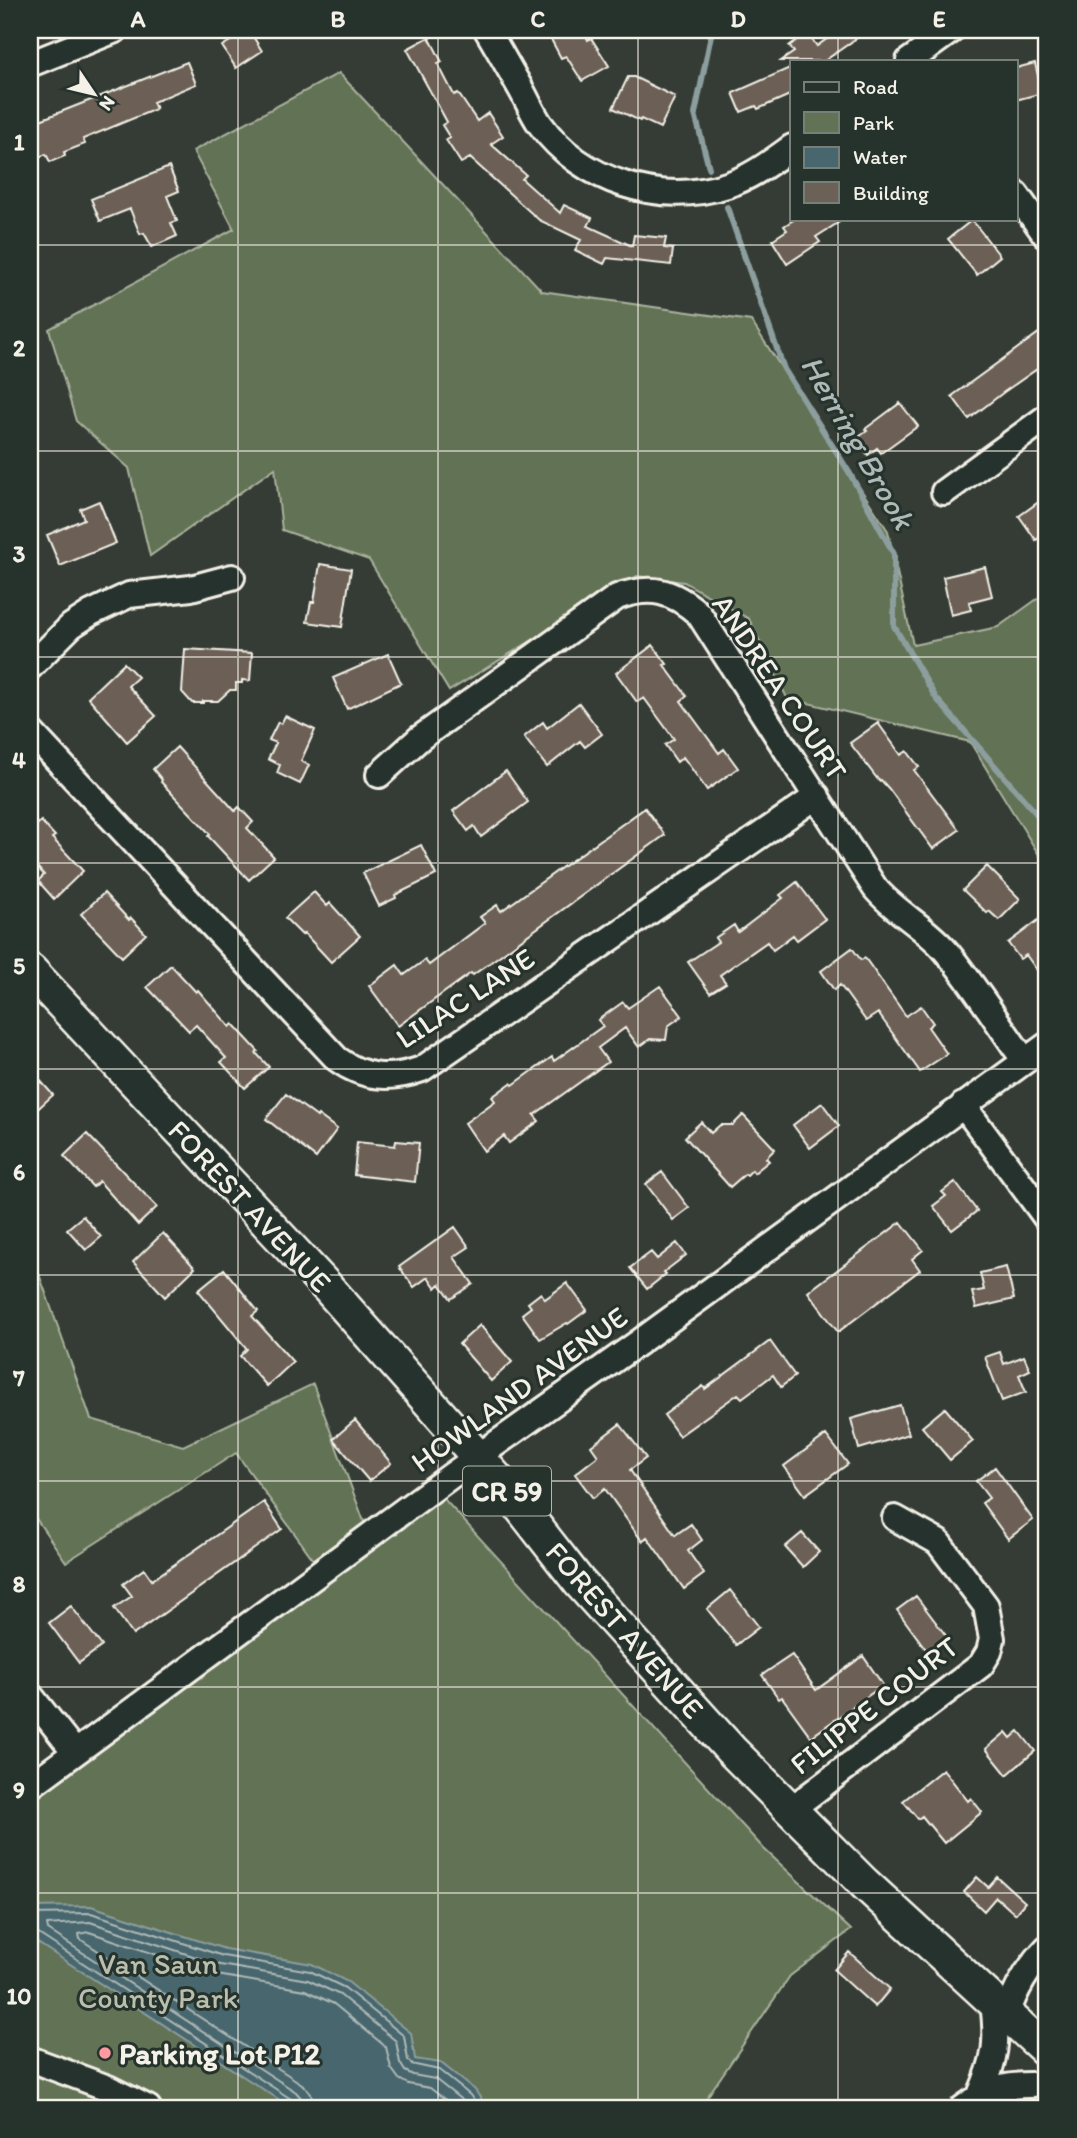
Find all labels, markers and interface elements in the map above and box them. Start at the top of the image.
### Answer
text: A [130,5,146,33]
text: B [331,5,346,33]
text: C [531,5,546,33]
text: D [730,5,746,33]
text: E [933,5,946,33]
north arrow [60,60,130,130]
legend [790,60,1018,220]
text: Road [853,74,899,99]
text: N [94,92,121,115]
text: Park [853,110,895,135]
text: 1 [14,128,25,156]
text: Water [853,144,907,169]
text: Building [853,180,929,205]
text: 2 [13,334,26,362]
water label: Herring Brook [793,348,924,537]
text: 3 [13,540,26,568]
street label: ANDREA COURT [704,587,856,787]
text: 4 [12,746,26,774]
street label: LILAC LANE [389,939,541,1057]
text: 5 [13,952,25,980]
street label: FOREST AVENUE [160,1112,340,1300]
text: 6 [13,1158,25,1186]
street label: HOWLAND AVENUE [403,1298,635,1480]
text: 7 [12,1364,25,1392]
road number: CR 59 [463,1466,551,1516]
street label: FOREST AVENUE [538,1534,712,1726]
text: 8 [13,1570,26,1598]
street label: FILIPPE COURT [782,1628,966,1782]
text: 9 [13,1776,25,1804]
park label: Van Saun County Park [78,1945,238,2016]
text: 10 [7,1982,31,2010]
place label: Parking Lot P12 [119,2035,320,2072]
marker: Parking Lot P12 [97,2045,113,2061]

